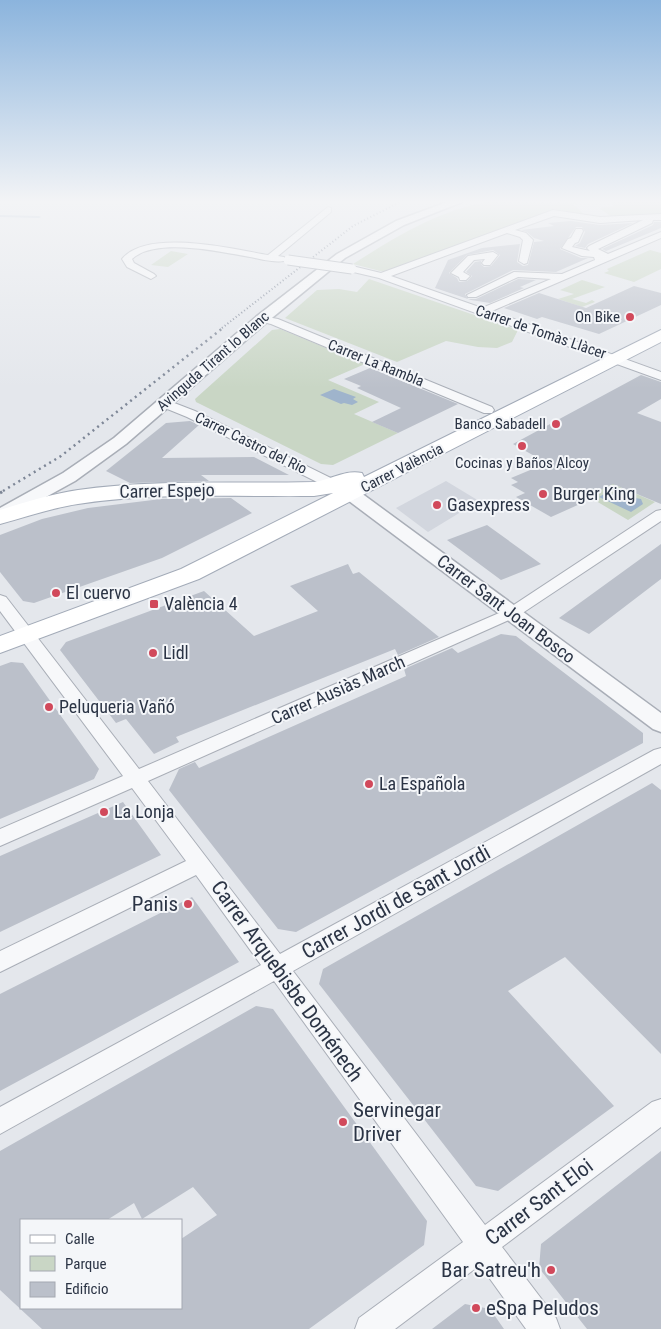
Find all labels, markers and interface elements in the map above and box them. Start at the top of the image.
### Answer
street label: Carrer de Tomàs Llàcer [473,301,609,363]
street label: Avinguda Tirant lo Blanc [153,307,273,415]
place label: On Bike [575,308,620,326]
marker: On Bike [624,311,636,323]
street label: Carrer La Rambla [325,336,427,390]
street label: Carrer Castro del Rio [192,408,310,478]
place label: Banco Sabadell [455,415,546,433]
marker: Banco Sabadell [550,418,562,430]
street label: Carrer València [358,439,446,497]
marker: Cocinas y Baños Alcoy [516,440,528,452]
place label: Cocinas y Baños Alcoy [455,454,589,472]
street label: Carrer Espejo [119,479,215,502]
place label: Burger King [553,483,635,504]
marker: Burger King [537,488,549,500]
place label: Gasexpress [447,494,530,515]
marker: Gasexpress [431,499,443,511]
street label: Carrer Sant Joan Bosco [433,550,579,667]
place label: El cuervo [66,582,131,603]
marker: El cuervo [50,587,62,599]
place label: València 4 [164,593,238,614]
marker: València 4 [148,598,160,610]
place label: Lidl [163,642,189,663]
marker: Lidl [147,647,159,659]
street label: Carrer Ausiàs March [268,651,408,729]
place label: Peluqueria Vañó [59,696,175,717]
marker: Peluqueria Vañó [43,701,55,713]
place label: La Española [379,773,465,794]
marker: La Española [363,778,375,790]
place label: La Lonja [114,801,174,822]
marker: La Lonja [98,806,110,818]
street label: Carrer Jordi de Sant Jordi [297,840,495,964]
street label: Carrer Arquebisbe Doménech [206,876,368,1086]
place label: Panis [132,892,178,916]
marker: Panis [182,898,194,910]
place label: Servinegar Driver [353,1098,441,1146]
marker: Servinegar Driver [337,1116,349,1128]
street label: Carrer Sant Eloi [481,1154,597,1250]
legend [20,1219,182,1309]
text: Calle [65,1230,95,1248]
text: Parque [65,1255,107,1273]
place label: Bar Satreu'h [441,1258,541,1282]
marker: Bar Satreu'h [545,1264,557,1276]
text: Edificio [65,1280,108,1298]
place label: eSpa Peludos [486,1296,599,1320]
marker: eSpa Peludos [470,1302,482,1314]

